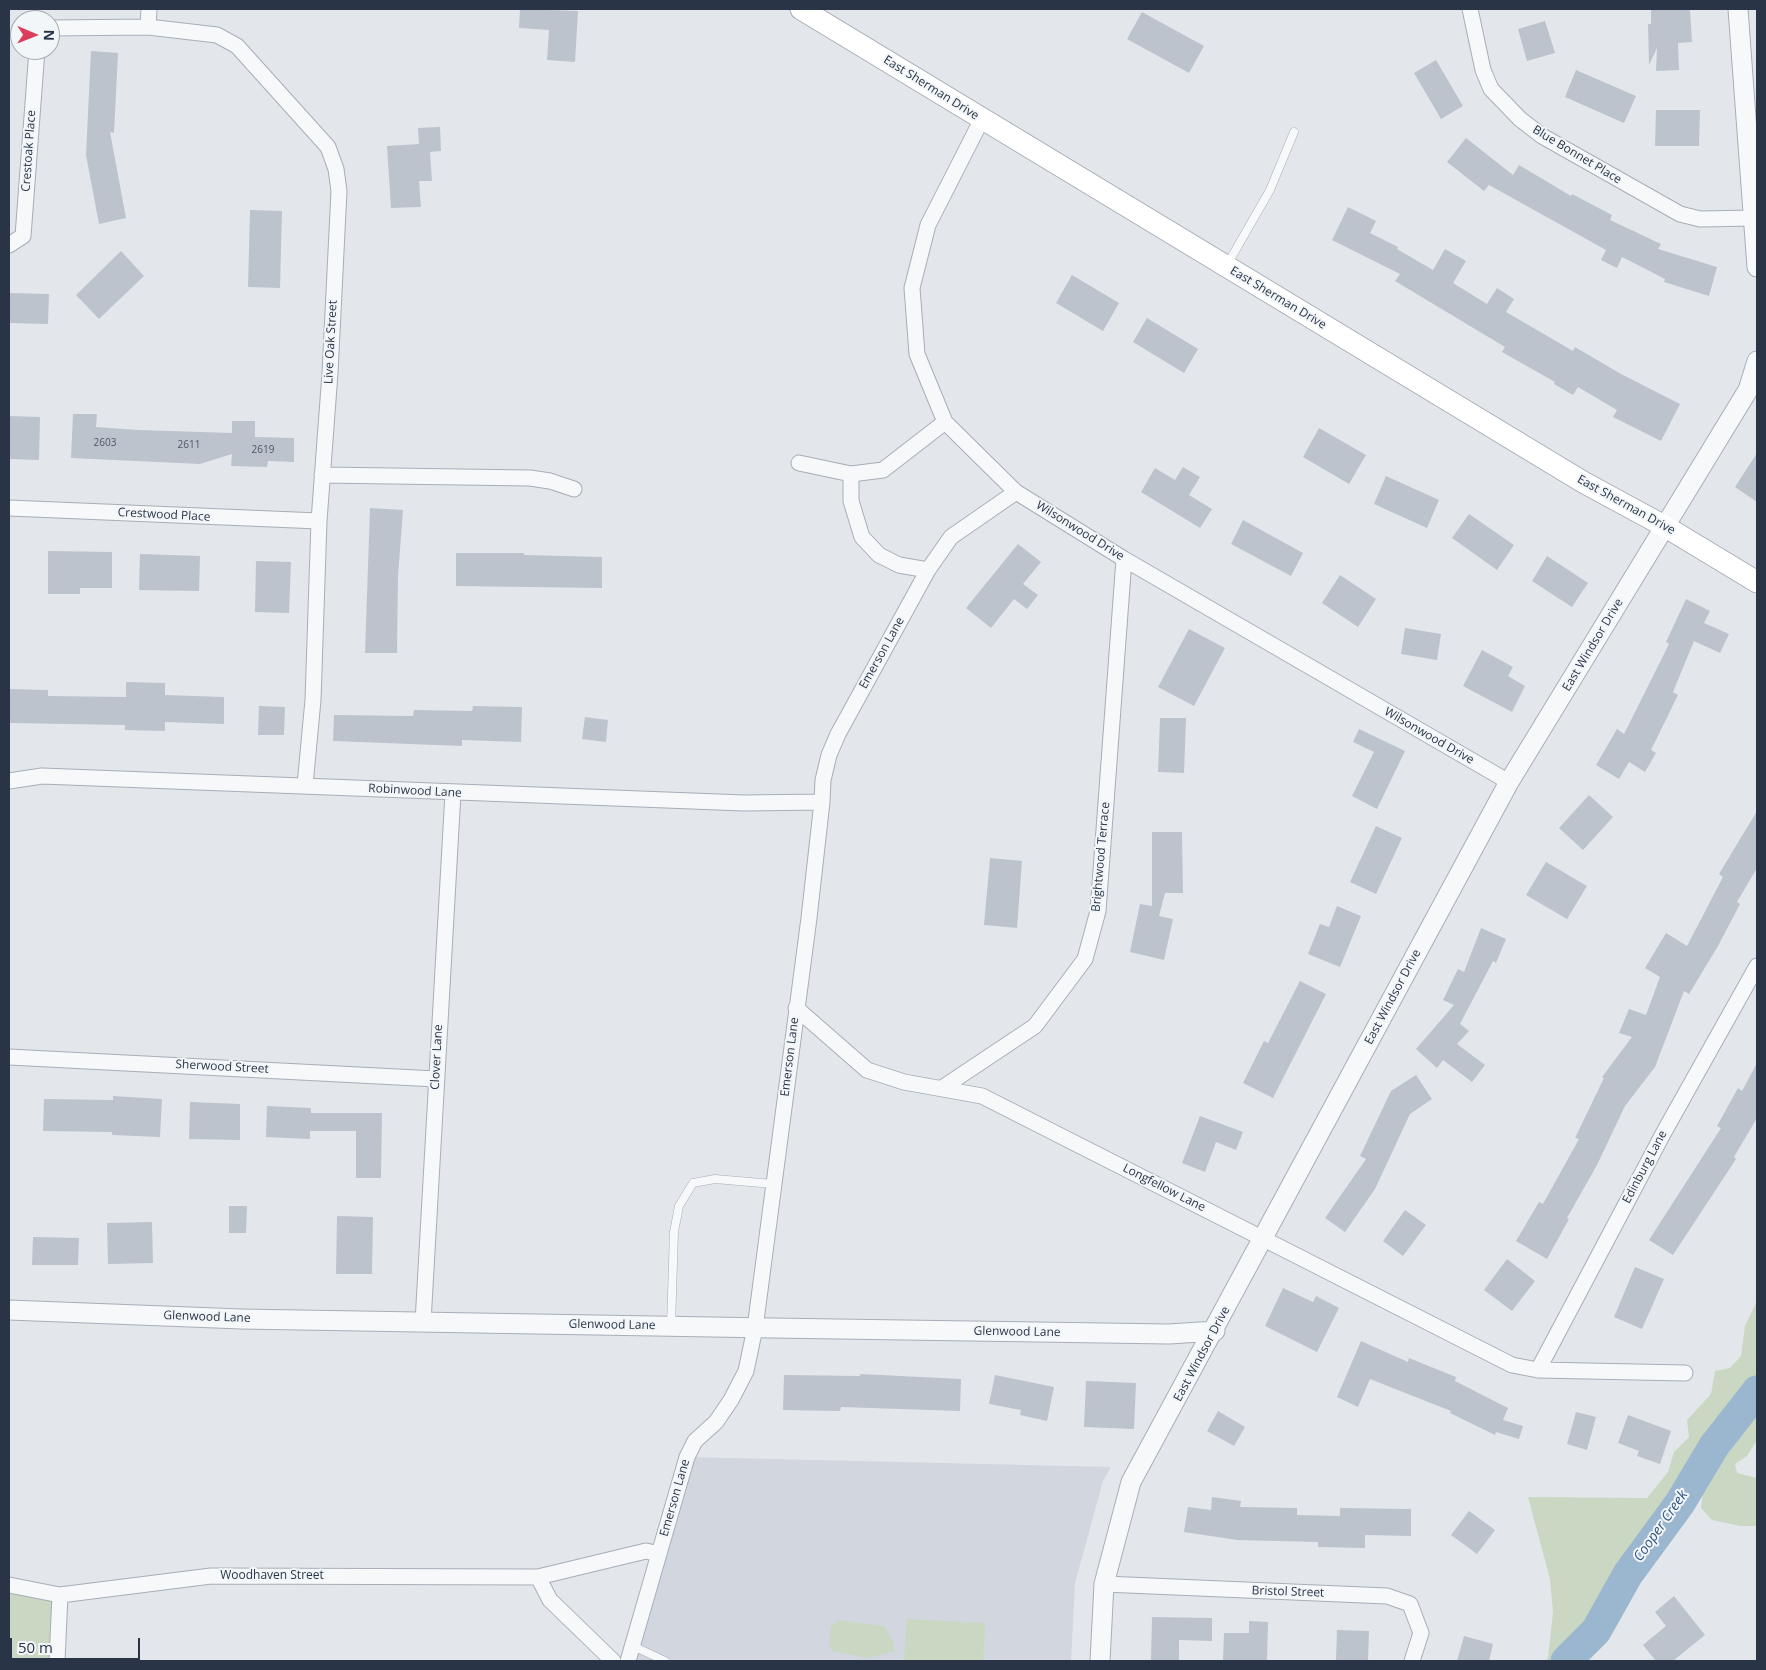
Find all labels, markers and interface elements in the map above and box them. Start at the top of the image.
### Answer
north arrow [10,10,60,60]
text: N [40,29,59,41]
street label: East Sherman Drive [881,53,981,123]
street label: Crestoak Place [19,110,39,192]
street label: Blue Bonnet Place [1530,123,1624,187]
street label: East Sherman Drive [1227,264,1329,332]
street label: Live Oak Street [322,300,340,384]
house number: 2603 [94,437,116,449]
house number: 2611 [178,439,200,451]
house number: 2619 [252,444,274,456]
street label: East Sherman Drive [1575,472,1677,538]
street label: Wilsonwood Drive [1033,498,1127,564]
street label: Crestwood Place [117,505,211,525]
street label: East Windsor Drive [1560,596,1626,694]
street label: Emerson Lane [856,615,908,691]
street label: Wilsonwood Drive [1382,705,1476,767]
street label: Robinwood Lane [368,781,462,801]
street label: Brightwood Terrace [1089,801,1113,913]
street label: East Windsor Drive [1362,947,1424,1047]
street label: Emerson Lane [778,1016,802,1098]
street label: Clover Lane [428,1024,446,1090]
street label: Sherwood Street [175,1057,269,1077]
street label: Edinburg Lane [1620,1128,1670,1206]
street label: Longfellow Lane [1120,1161,1208,1215]
street label: East Windsor Drive [1171,1304,1233,1404]
street label: Glenwood Lane [163,1308,251,1326]
street label: Glenwood Lane [568,1317,656,1333]
street label: Glenwood Lane [973,1324,1061,1340]
street label: Emerson Lane [657,1458,693,1538]
water label: Cooper Creek [1630,1487,1692,1565]
street label: Woodhaven Street [220,1569,324,1583]
street label: Bristol Street [1251,1584,1325,1600]
scale bar [12,1628,142,1660]
text: 50 m [18,1637,53,1657]

